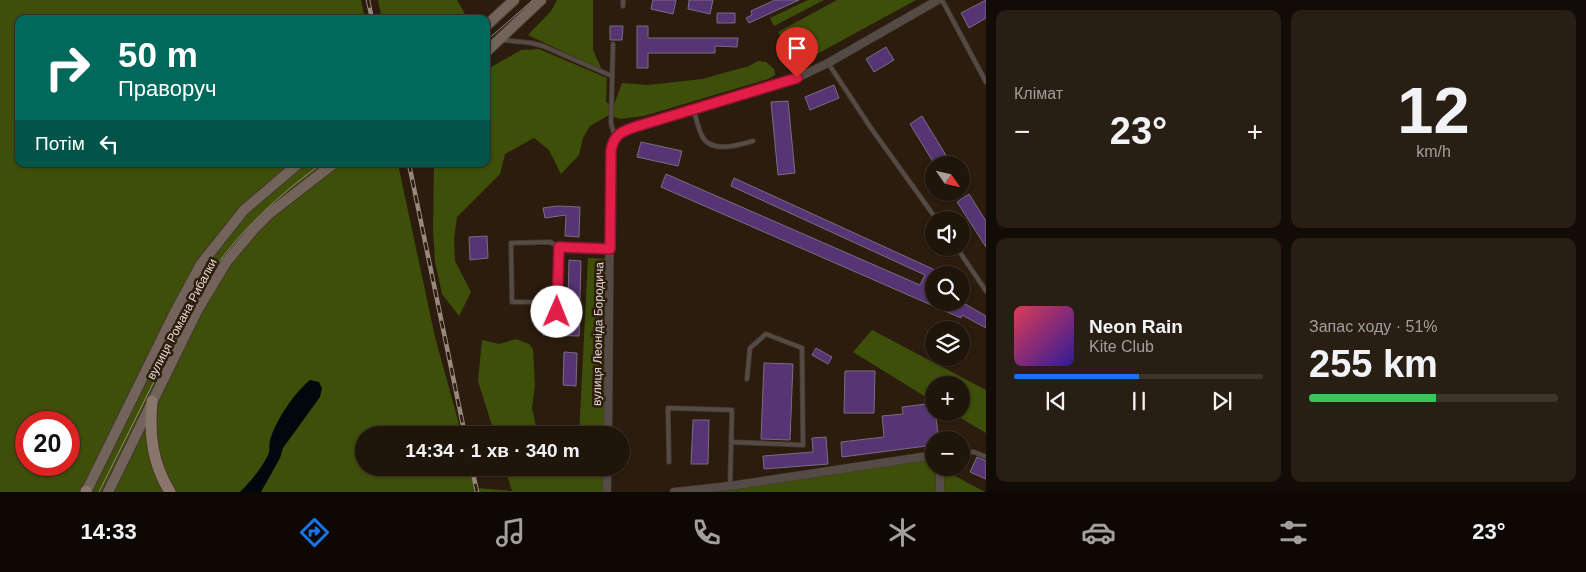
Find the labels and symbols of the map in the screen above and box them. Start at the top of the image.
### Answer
pin [776,27,818,78]
north arrow [925,156,970,201]
street label: вулиця Романа Рибалки [144,256,220,382]
street label: вулиця Леоніда Бородича [590,262,606,406]
position arrow [530,285,582,337]
speed limit sign: 20 [15,411,80,476]

